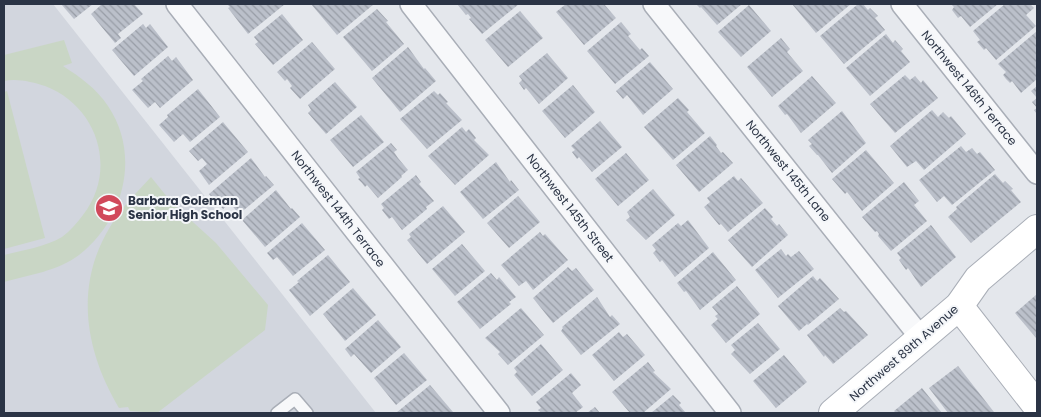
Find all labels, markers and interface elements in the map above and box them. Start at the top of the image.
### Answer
street label: Northwest 146th Terrace [918,26,1021,149]
street label: Northwest 145th Lane [742,116,835,225]
street label: Northwest 144th Terrace [287,147,389,271]
street label: Northwest 145th Street [523,150,618,265]
place label: Barbara Goleman Senior High School [128,192,242,223]
school or university icon: Barbara Goleman Senior High School [94,193,124,223]
street label: Northwest 89th Avenue [846,301,962,405]

